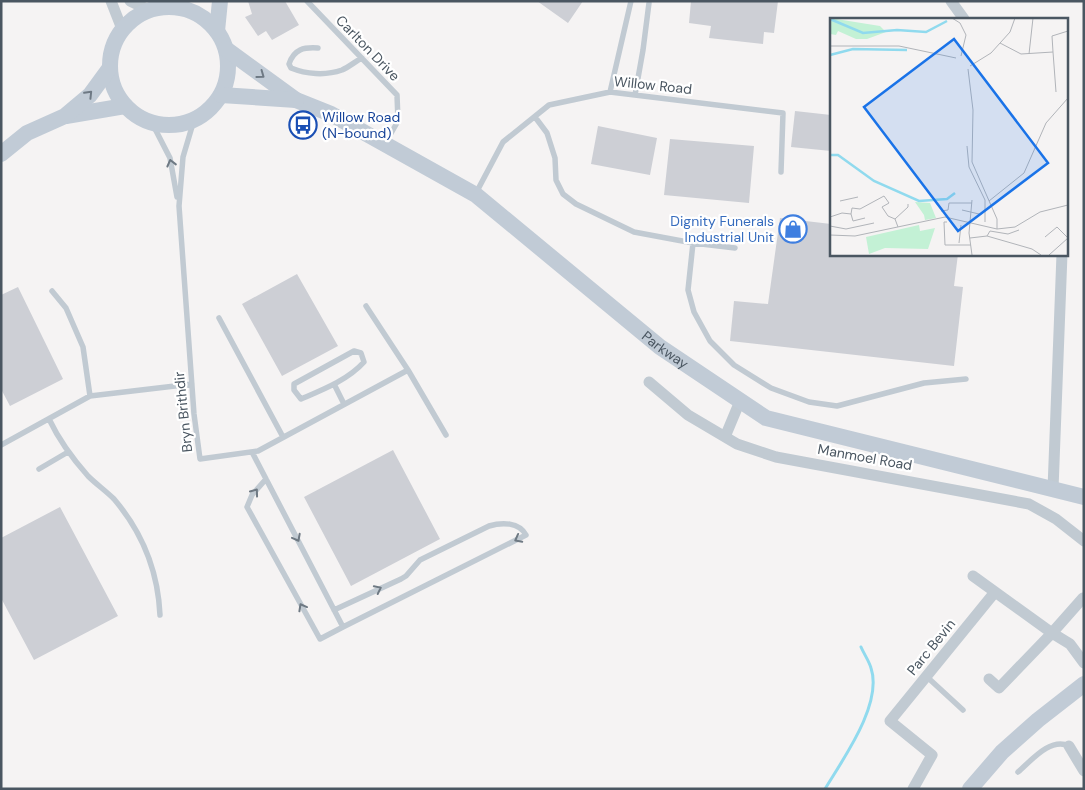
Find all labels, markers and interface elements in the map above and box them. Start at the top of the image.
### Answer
street label: Carlton Drive [332,11,404,85]
inset map [830,18,1068,255]
one-way arrow [255,69,264,77]
street label: Willow Road [613,72,693,98]
one-way arrow [83,91,92,100]
place label: Willow Road (N-bound) [322,108,400,142]
bus stop icon: Willow Road (N-bound) [288,110,318,140]
one-way arrow [166,159,177,167]
place label: Dignity Funerals Industrial Unit [670,212,774,246]
shop icon: Dignity Funerals Industrial Unit [778,214,808,244]
street label: Parkway [638,327,692,373]
street label: Bryn Brithdir [170,371,196,453]
street label: Manmoel Road [816,440,914,474]
one-way arrow [250,489,258,498]
one-way arrow [291,533,301,542]
one-way arrow [514,533,523,543]
one-way arrow [373,585,382,596]
one-way arrow [298,604,308,613]
street label: Parc Bevin [903,615,959,679]

